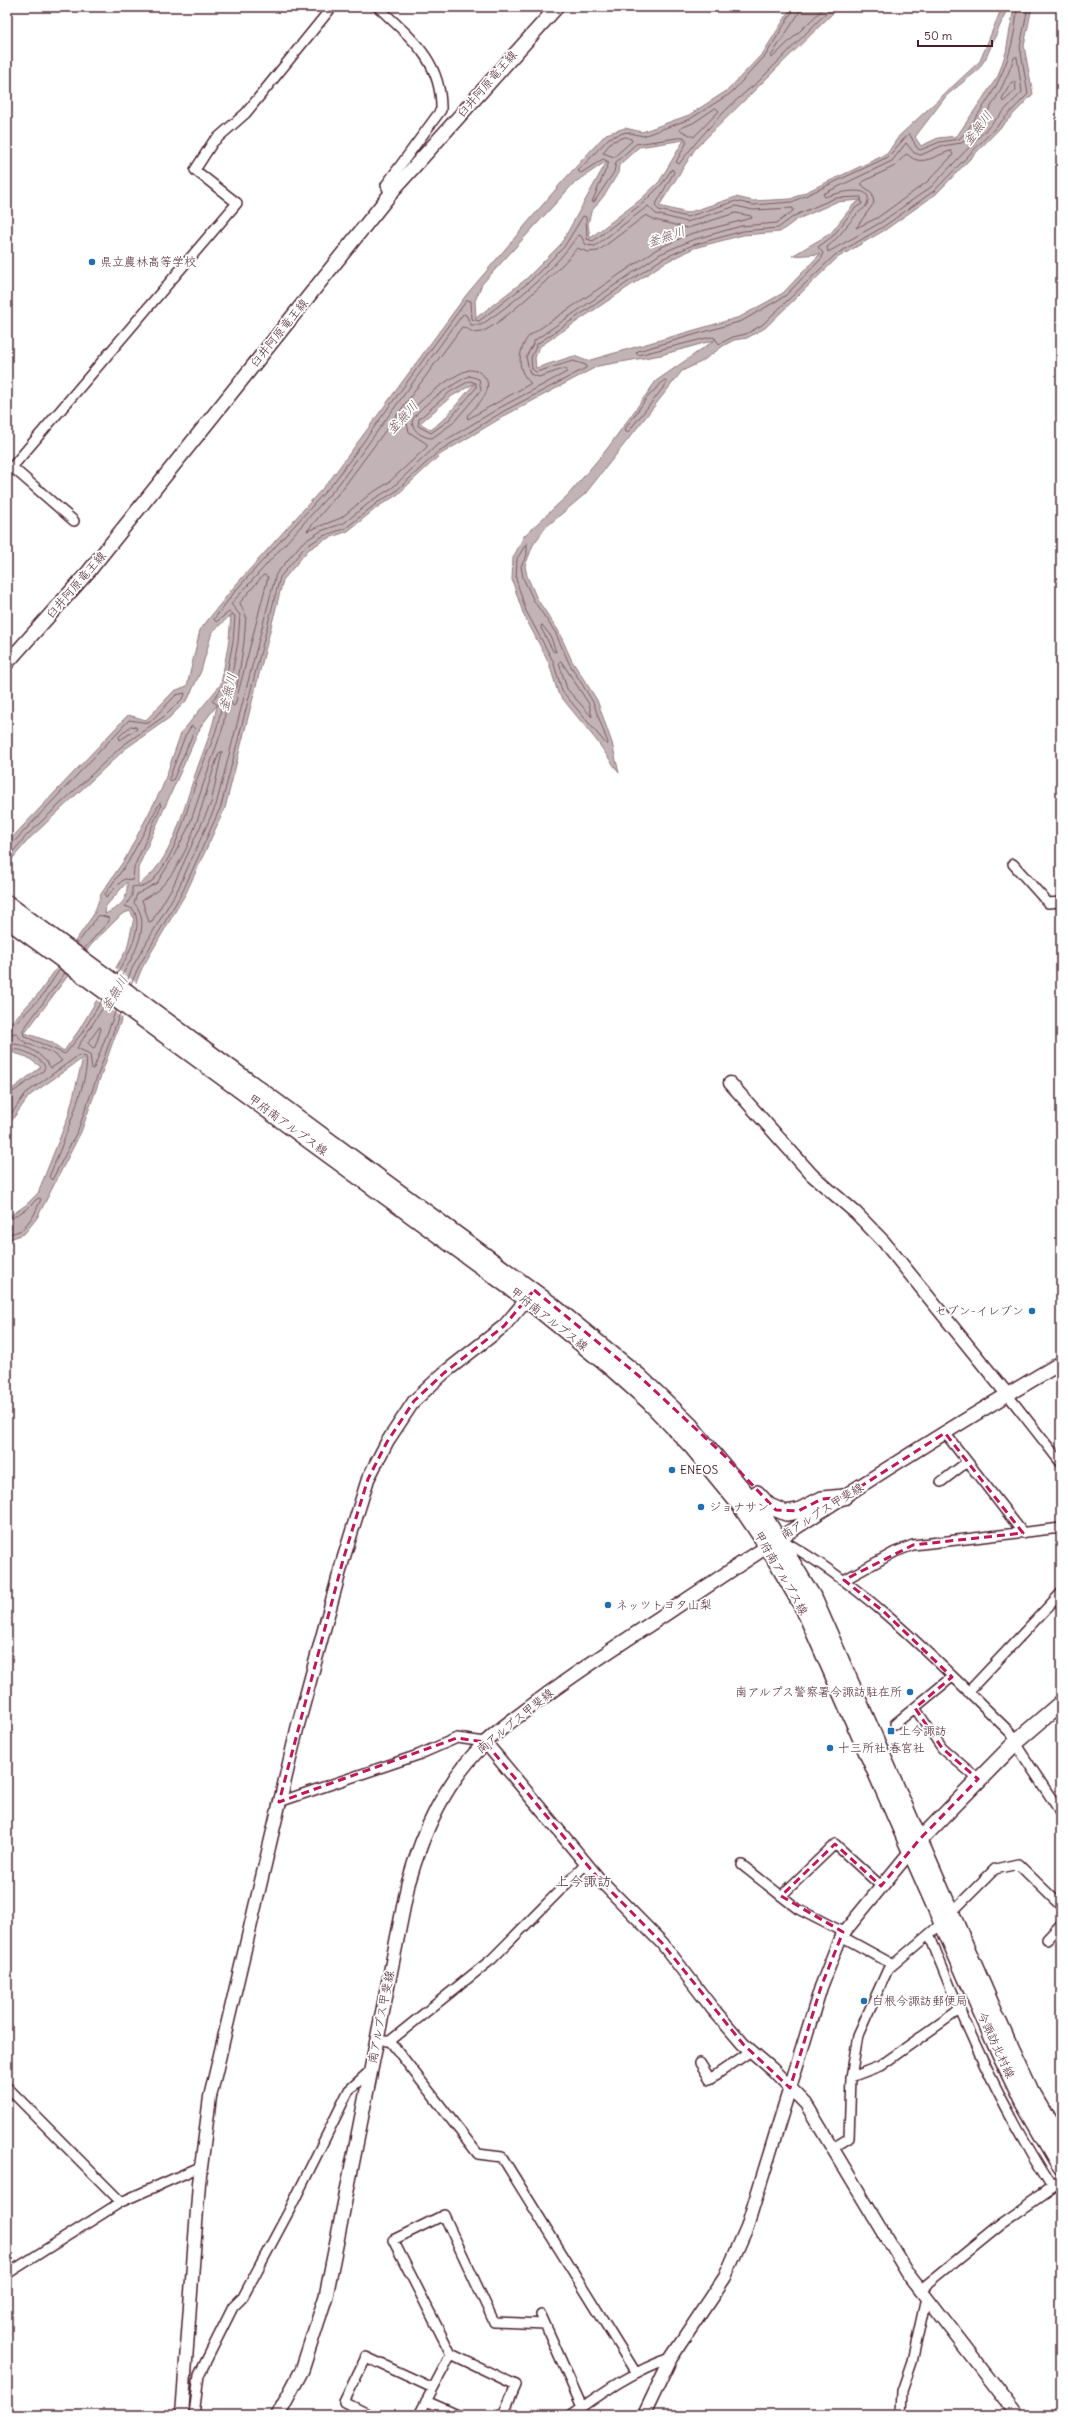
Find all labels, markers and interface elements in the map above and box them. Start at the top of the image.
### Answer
scale bar [918,22,992,48]
text: 50 m [924,28,953,43]
street label: 臼井阿原竜王線 [453,47,520,120]
water label: 釜無川 [959,108,996,149]
water label: 釜無川 [645,222,687,251]
place label: 県立農林高等学校 [100,254,196,269]
marker: 県立農林高等学校 [87,257,97,267]
street label: 臼井阿原竜王線 [246,295,311,370]
water label: 釜無川 [383,397,422,437]
street label: 臼井阿原竜王線 [42,548,109,621]
water label: 釜無川 [215,671,240,713]
water label: 釜無川 [97,972,132,1014]
street label: 甲府南アルプス線 [246,1091,331,1159]
street label: 甲府南アルプス線 [507,1284,591,1354]
place label: セブン-イレブン [935,1303,1024,1318]
marker: セブン-イレブン [1027,1306,1037,1316]
place label: ENEOS [680,1462,719,1477]
marker: ENEOS [667,1465,677,1475]
street label: 南アルプス甲斐線 [778,1479,866,1542]
place label: ジョナサン [709,1499,769,1514]
marker: ジョナサン [696,1502,706,1512]
street label: 甲府南アルプス線 [751,1528,812,1618]
place label: ネッツトヨタ山梨 [616,1597,712,1612]
marker: ネッツトヨタ山梨 [603,1600,613,1610]
place label: 南アルプス警察署今諏訪駐在所 [735,1684,902,1699]
street label: 南アルプス甲斐線 [473,1685,556,1756]
marker: 南アルプス警察署今諏訪駐在所 [905,1687,915,1697]
place label: 上今諏訪 [899,1723,947,1738]
marker: 上今諏訪 [886,1726,896,1736]
place label: 十三所社 春宮社 [838,1740,925,1755]
marker: 十三所社 春宮社 [825,1743,835,1753]
district label: 上今諏訪 [555,1872,611,1890]
street label: 南アルプス甲斐線 [364,1969,397,2065]
place label: 白根今諏訪郵便局 [872,1993,968,2008]
marker: 白根今諏訪郵便局 [859,1996,869,2006]
street label: 今諏訪北村線 [974,2009,1018,2081]

